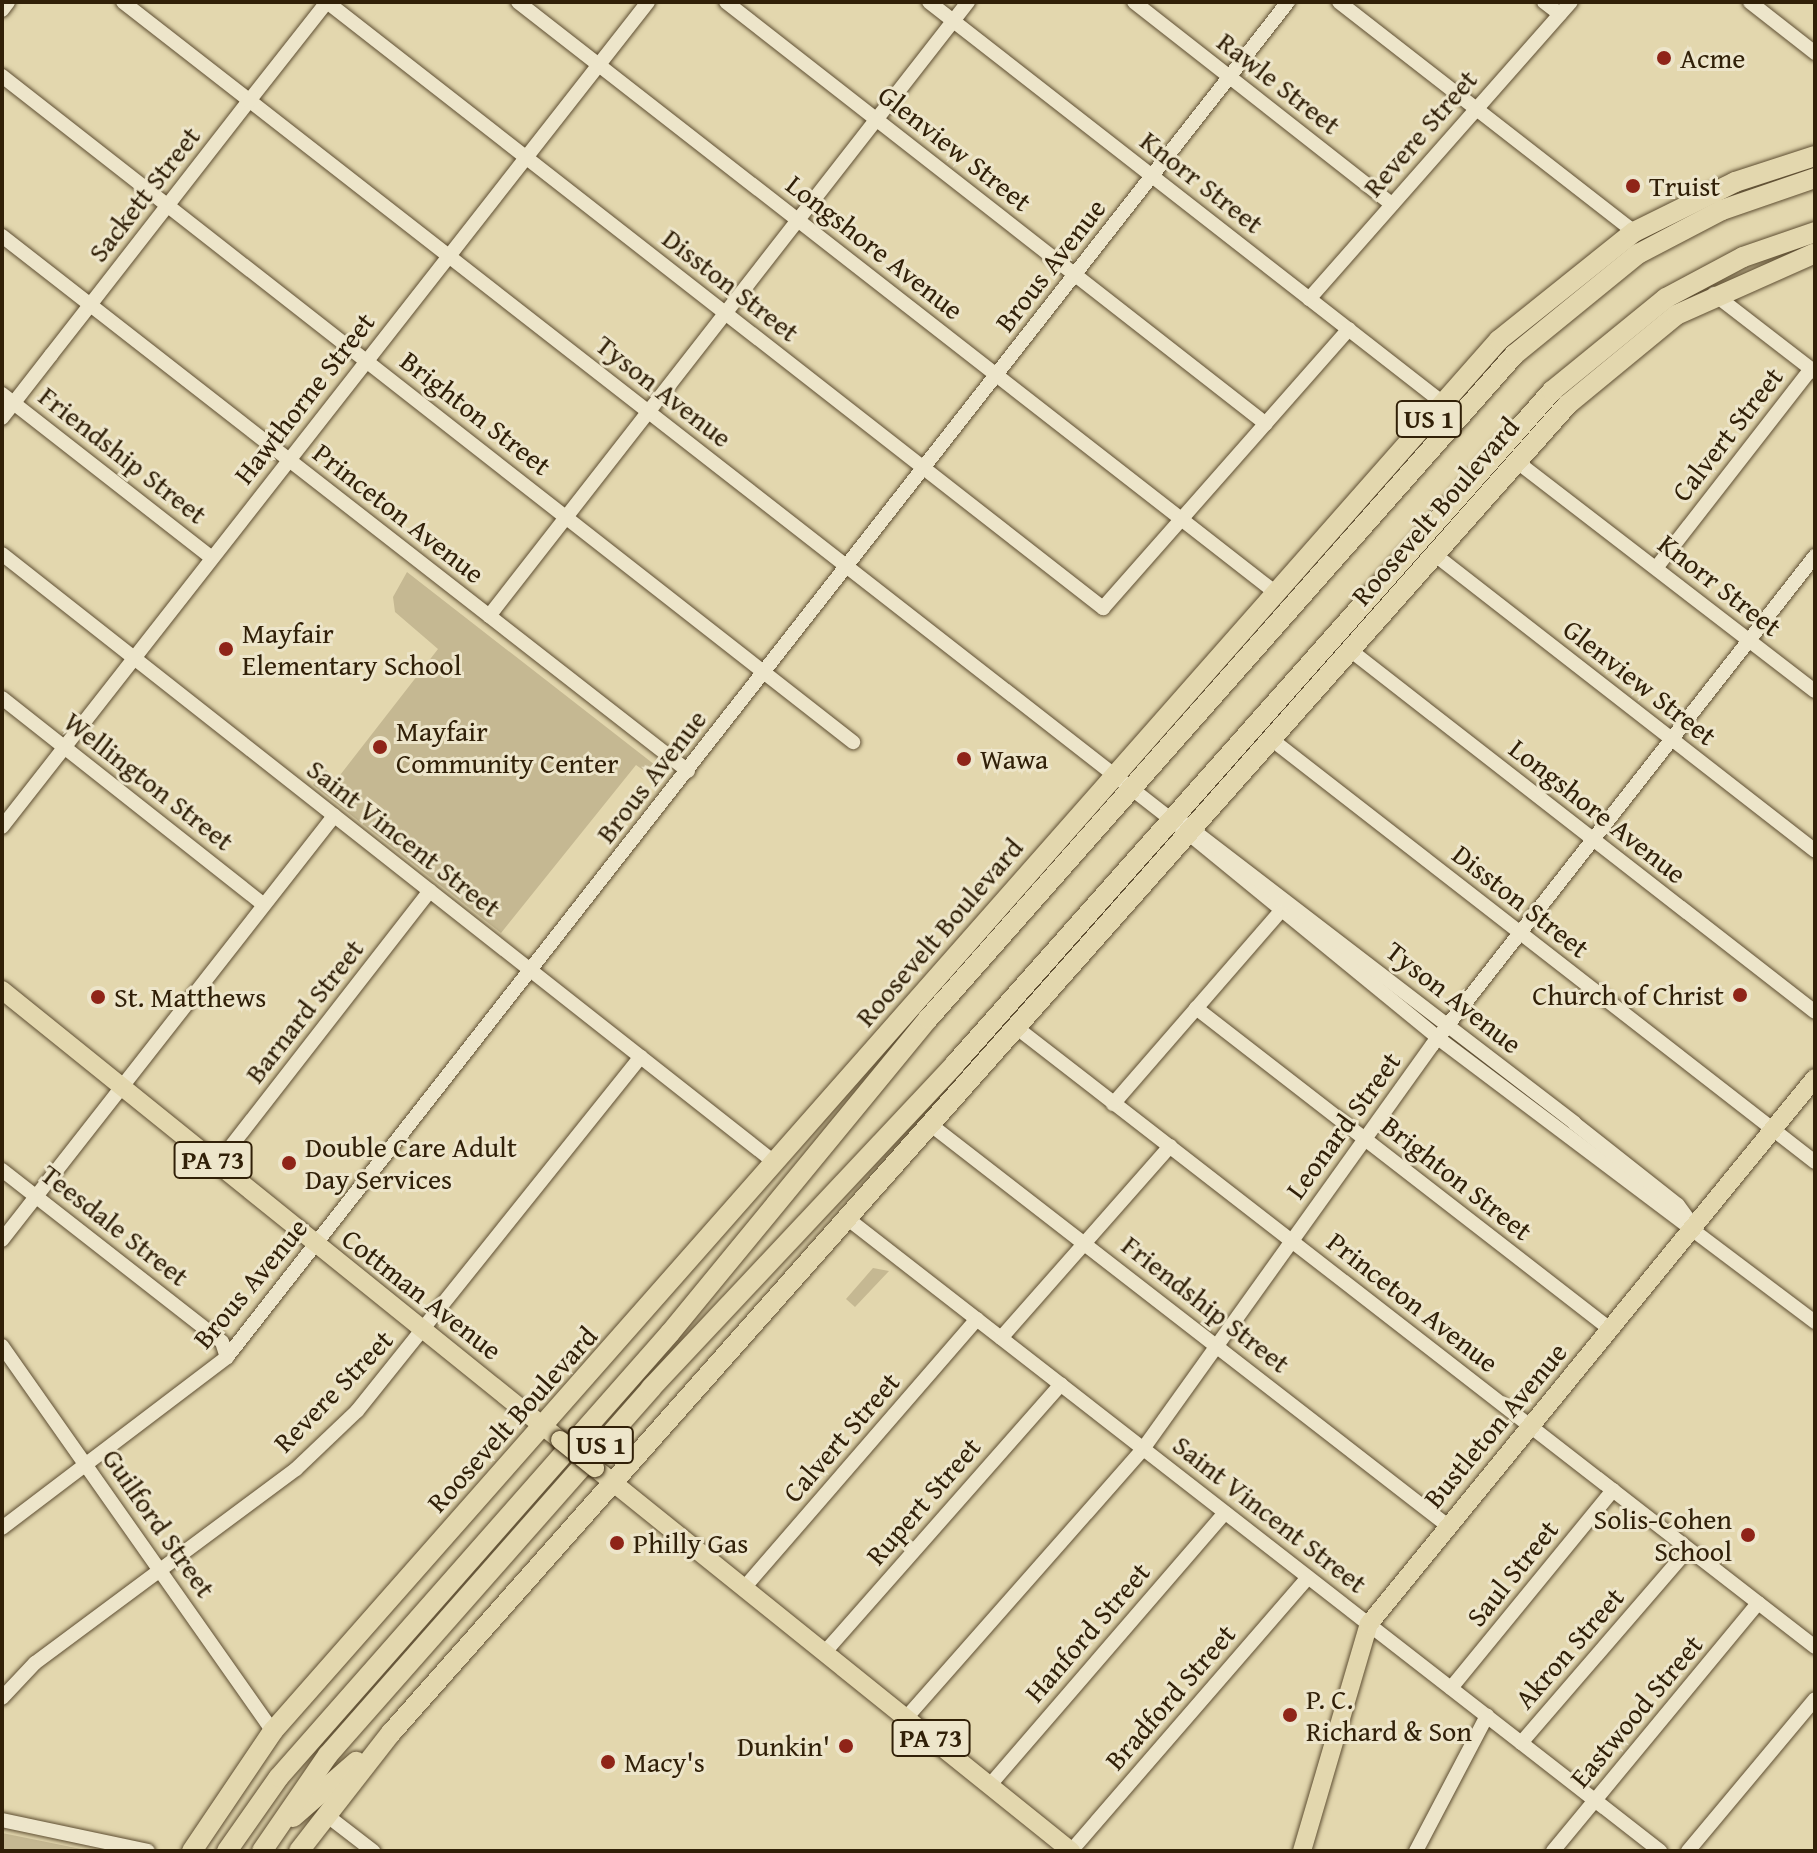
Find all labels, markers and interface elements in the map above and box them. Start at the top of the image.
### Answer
street label: Rawle Street [1211,25,1347,141]
place label: Acme [1680,41,1745,75]
marker: Acme [1655,49,1673,67]
street label: Revere Street [1356,63,1484,203]
street label: Glenview Street [872,78,1038,218]
street label: Sackett Street [81,120,207,268]
street label: Knorr Street [1134,124,1270,240]
street label: Longshore Avenue [780,168,970,326]
place label: Truist [1649,169,1720,203]
marker: Truist [1624,177,1642,195]
street label: Brous Avenue [988,192,1112,338]
street label: Disston Street [656,221,806,349]
street label: Hawthorne Street [227,305,381,491]
street label: Tyson Avenue [589,328,739,454]
street label: Brighton Street [394,344,558,482]
street label: Calvert Street [1664,360,1790,508]
street label: Friendship Street [32,379,214,531]
road number: US 1 [1395,397,1463,441]
street label: Roosevelt Boulevard [1344,410,1526,612]
street label: Princeton Avenue [307,436,491,590]
street label: Knorr Street [1652,527,1788,643]
street label: Glenview Street [1557,612,1723,752]
place label: Mayfair Elementary School [242,616,461,682]
marker: Mayfair Elementary School [217,640,235,658]
street label: Brous Avenue [589,703,713,849]
street label: Wellington Street [57,704,241,858]
place label: Mayfair Community Center [396,714,619,780]
street label: Longshore Avenue [1503,732,1693,890]
marker: Mayfair Community Center [371,738,389,756]
place label: Wawa [980,742,1048,776]
marker: Wawa [955,750,973,768]
street label: Saint Vincent Street [300,752,508,924]
street label: Roosevelt Boulevard [848,831,1030,1033]
street label: Disston Street [1446,837,1596,965]
street label: Barnard Street [238,933,370,1089]
street label: Tyson Avenue [1379,934,1529,1060]
place label: Church of Christ [1532,978,1724,1012]
place label: St. Matthews [114,980,266,1014]
marker: Church of Christ [1731,986,1749,1004]
marker: St. Matthews [89,988,107,1006]
street label: Leonard Street [1278,1045,1408,1205]
street label: Brighton Street [1375,1109,1539,1247]
place label: Double Care Adult Day Services [305,1130,517,1196]
road number: PA 73 [173,1138,253,1182]
marker: Double Care Adult Day Services [280,1154,298,1172]
street label: Teesdale Street [34,1157,196,1293]
street label: Brous Avenue [186,1211,314,1355]
street label: Cottman Avenue [335,1221,509,1367]
street label: Princeton Avenue [1321,1225,1505,1379]
street label: Friendship Street [1115,1228,1297,1380]
street label: Roosevelt Boulevard [420,1319,604,1519]
street label: Revere Street [266,1323,400,1459]
street label: Bustleton Avenue [1416,1336,1574,1514]
street label: Calvert Street [775,1365,907,1509]
road number: US 1 [567,1423,635,1467]
street label: Saint Vincent Street [1166,1428,1374,1600]
street label: Rupert Street [859,1430,987,1572]
street label: Guilford Street [95,1442,223,1604]
place label: Solis-Cohen School [1594,1502,1732,1568]
street label: Saul Street [1459,1513,1565,1633]
place label: Philly Gas [633,1526,748,1560]
marker: Solis-Cohen School [1739,1526,1757,1544]
marker: Philly Gas [608,1534,626,1552]
street label: Hanford Street [1017,1555,1157,1709]
street label: Akron Street [1507,1581,1631,1715]
street label: Bradford Street [1098,1617,1242,1777]
street label: Eastwood Street [1563,1628,1709,1794]
place label: P. C. Richard & Son [1306,1682,1472,1748]
marker: P. C. Richard & Son [1281,1706,1299,1724]
road number: PA 73 [891,1716,971,1760]
place label: Dunkin' [737,1729,830,1763]
marker: Dunkin' [837,1737,855,1755]
place label: Macy's [624,1745,705,1779]
marker: Macy's [599,1753,617,1771]

